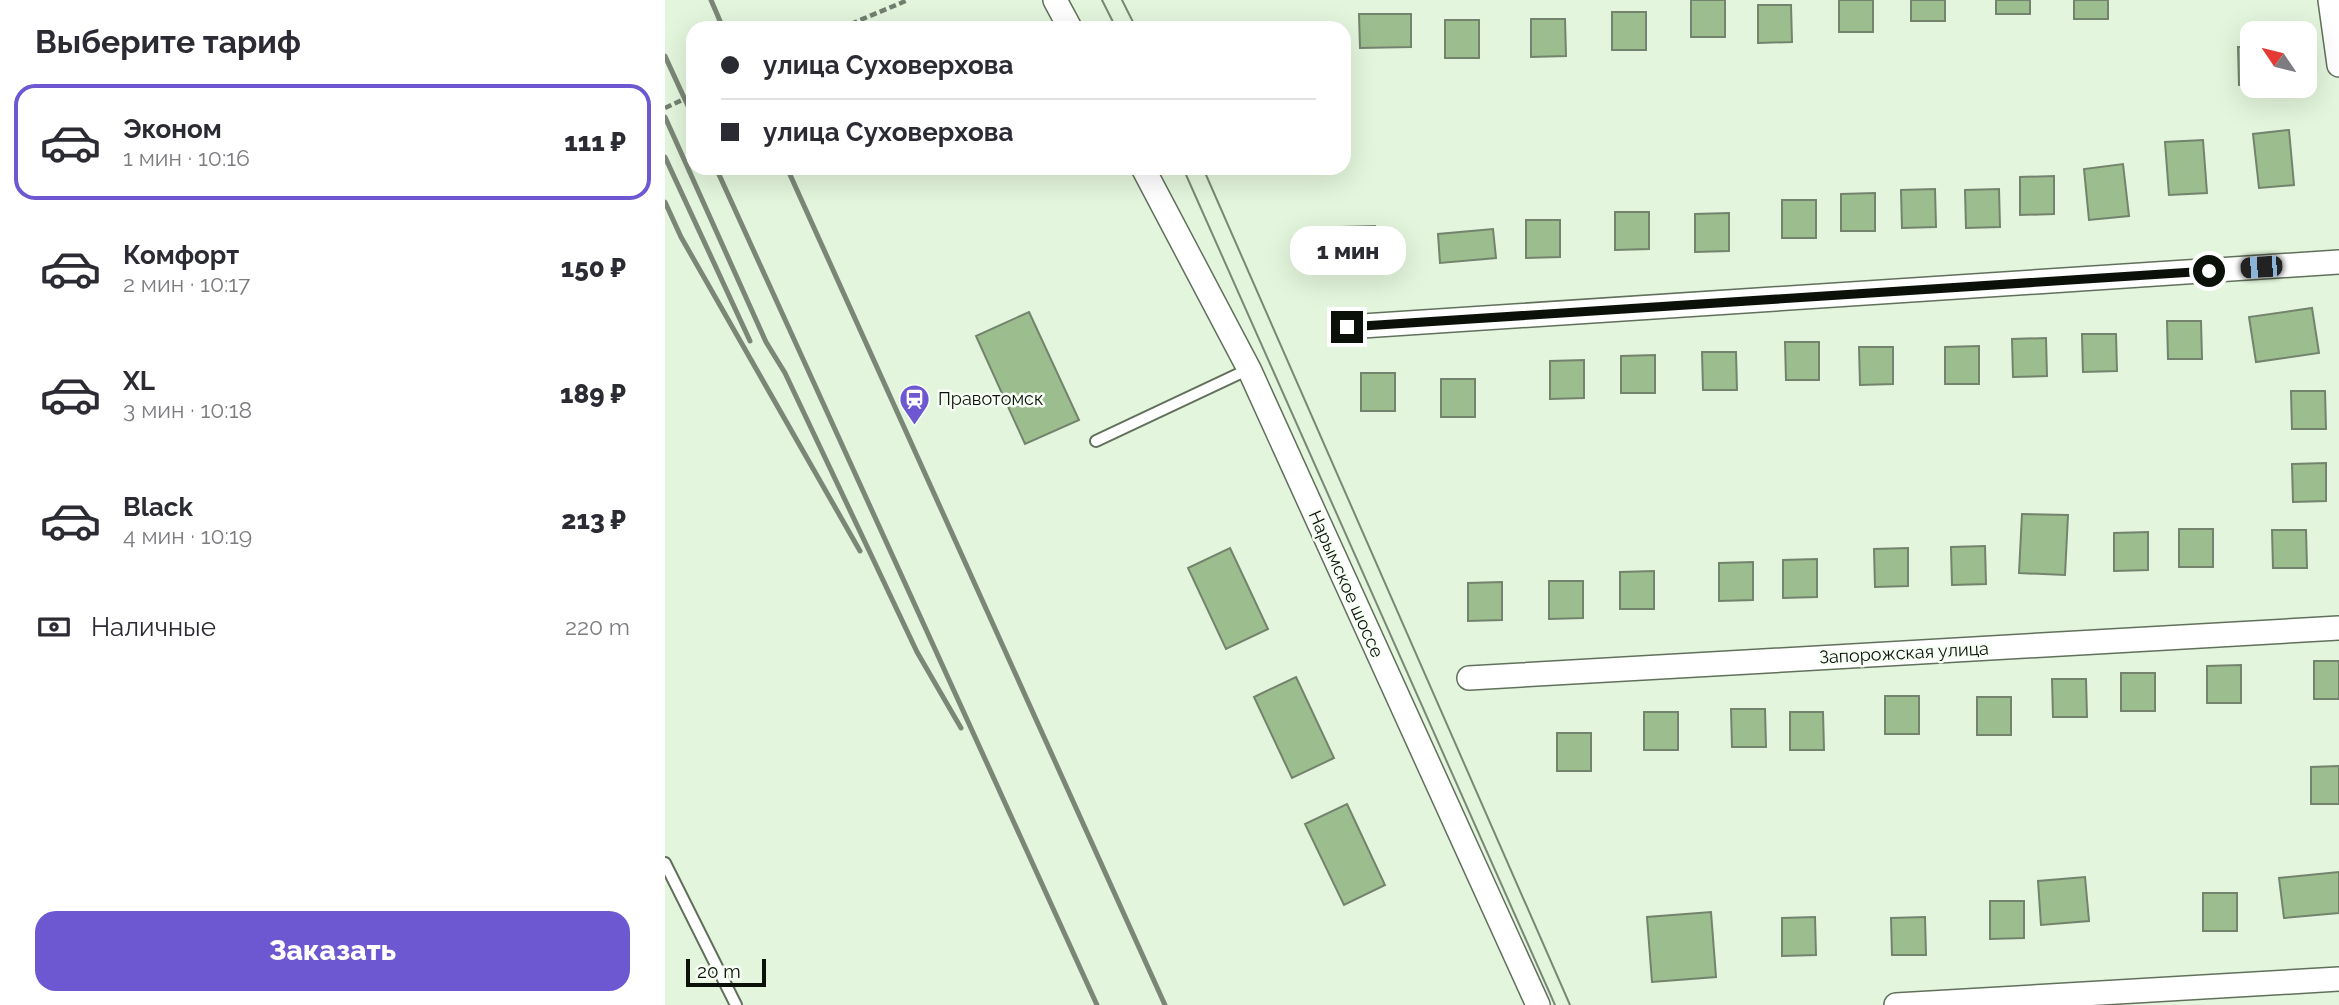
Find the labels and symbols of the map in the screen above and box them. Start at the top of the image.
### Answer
north arrow [2240,21,2317,98]
callout: 1 мин [1289,226,1405,274]
route start [2193,255,2225,287]
car [2240,255,2283,279]
route end [1331,311,1363,343]
station icon: Правотомск [898,382,932,426]
place label: Правотомск [938,388,1043,409]
street label: Нарымское шоссе [1305,507,1389,661]
street label: Запорожская улица [1819,638,1989,667]
scale bar [686,956,767,988]

